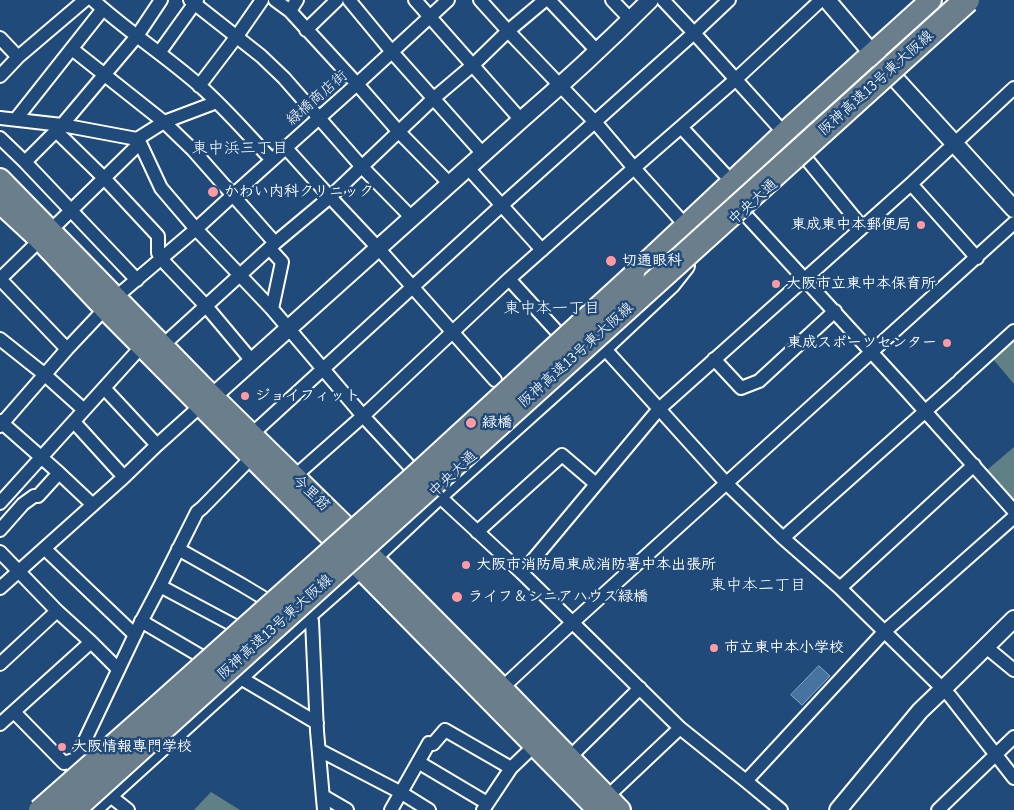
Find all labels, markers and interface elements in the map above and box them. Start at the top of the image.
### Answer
street label: 阪神高速13号東大阪線 [815,27,937,139]
street label: 緑橋商店街 [283,67,351,129]
district label: 東中浜三丁目 [192,138,288,158]
street label: 中央大通 [725,175,781,229]
place label: かわい内科クリニック [224,183,374,201]
marker: かわい内科クリニック [206,185,220,199]
place label: 東成東中本郵便局 [791,216,911,234]
marker: 東成東中本郵便局 [915,219,927,231]
place label: 切通眼科 [622,252,682,270]
marker: 切通眼科 [604,254,618,268]
place label: 大阪市立東中本保育所 [786,275,936,293]
marker: 大阪市立東中本保育所 [770,278,782,290]
district label: 東中本一丁目 [504,298,600,318]
street label: 阪神高速13号東大阪線 [515,299,637,411]
place label: 東成スポーツセンター [787,334,937,352]
marker: 東成スポーツセンター [941,337,953,349]
place label: ジョイフィット [255,387,360,405]
marker: ジョイフィット [239,390,251,402]
place label: 緑橋 [482,414,512,432]
marker: 緑橋 [464,416,478,430]
street label: 中央大通 [425,447,481,501]
street label: 今里筋 [289,471,333,515]
place label: 大阪市消防局東成消防署中本出張所 [476,556,716,574]
marker: 大阪市消防局東成消防署中本出張所 [460,559,472,571]
street label: 阪神高速13号東大阪線 [214,571,336,683]
district label: 東中本二丁目 [710,575,806,595]
place label: ライフ＆シニアハウス緑橋 [468,588,648,606]
marker: ライフ＆シニアハウス緑橋 [450,590,464,604]
place label: 市立東中本小学校 [724,639,844,657]
marker: 市立東中本小学校 [708,642,720,654]
place label: 大阪情報専門学校 [72,738,192,756]
marker: 大阪情報専門学校 [56,741,68,753]

